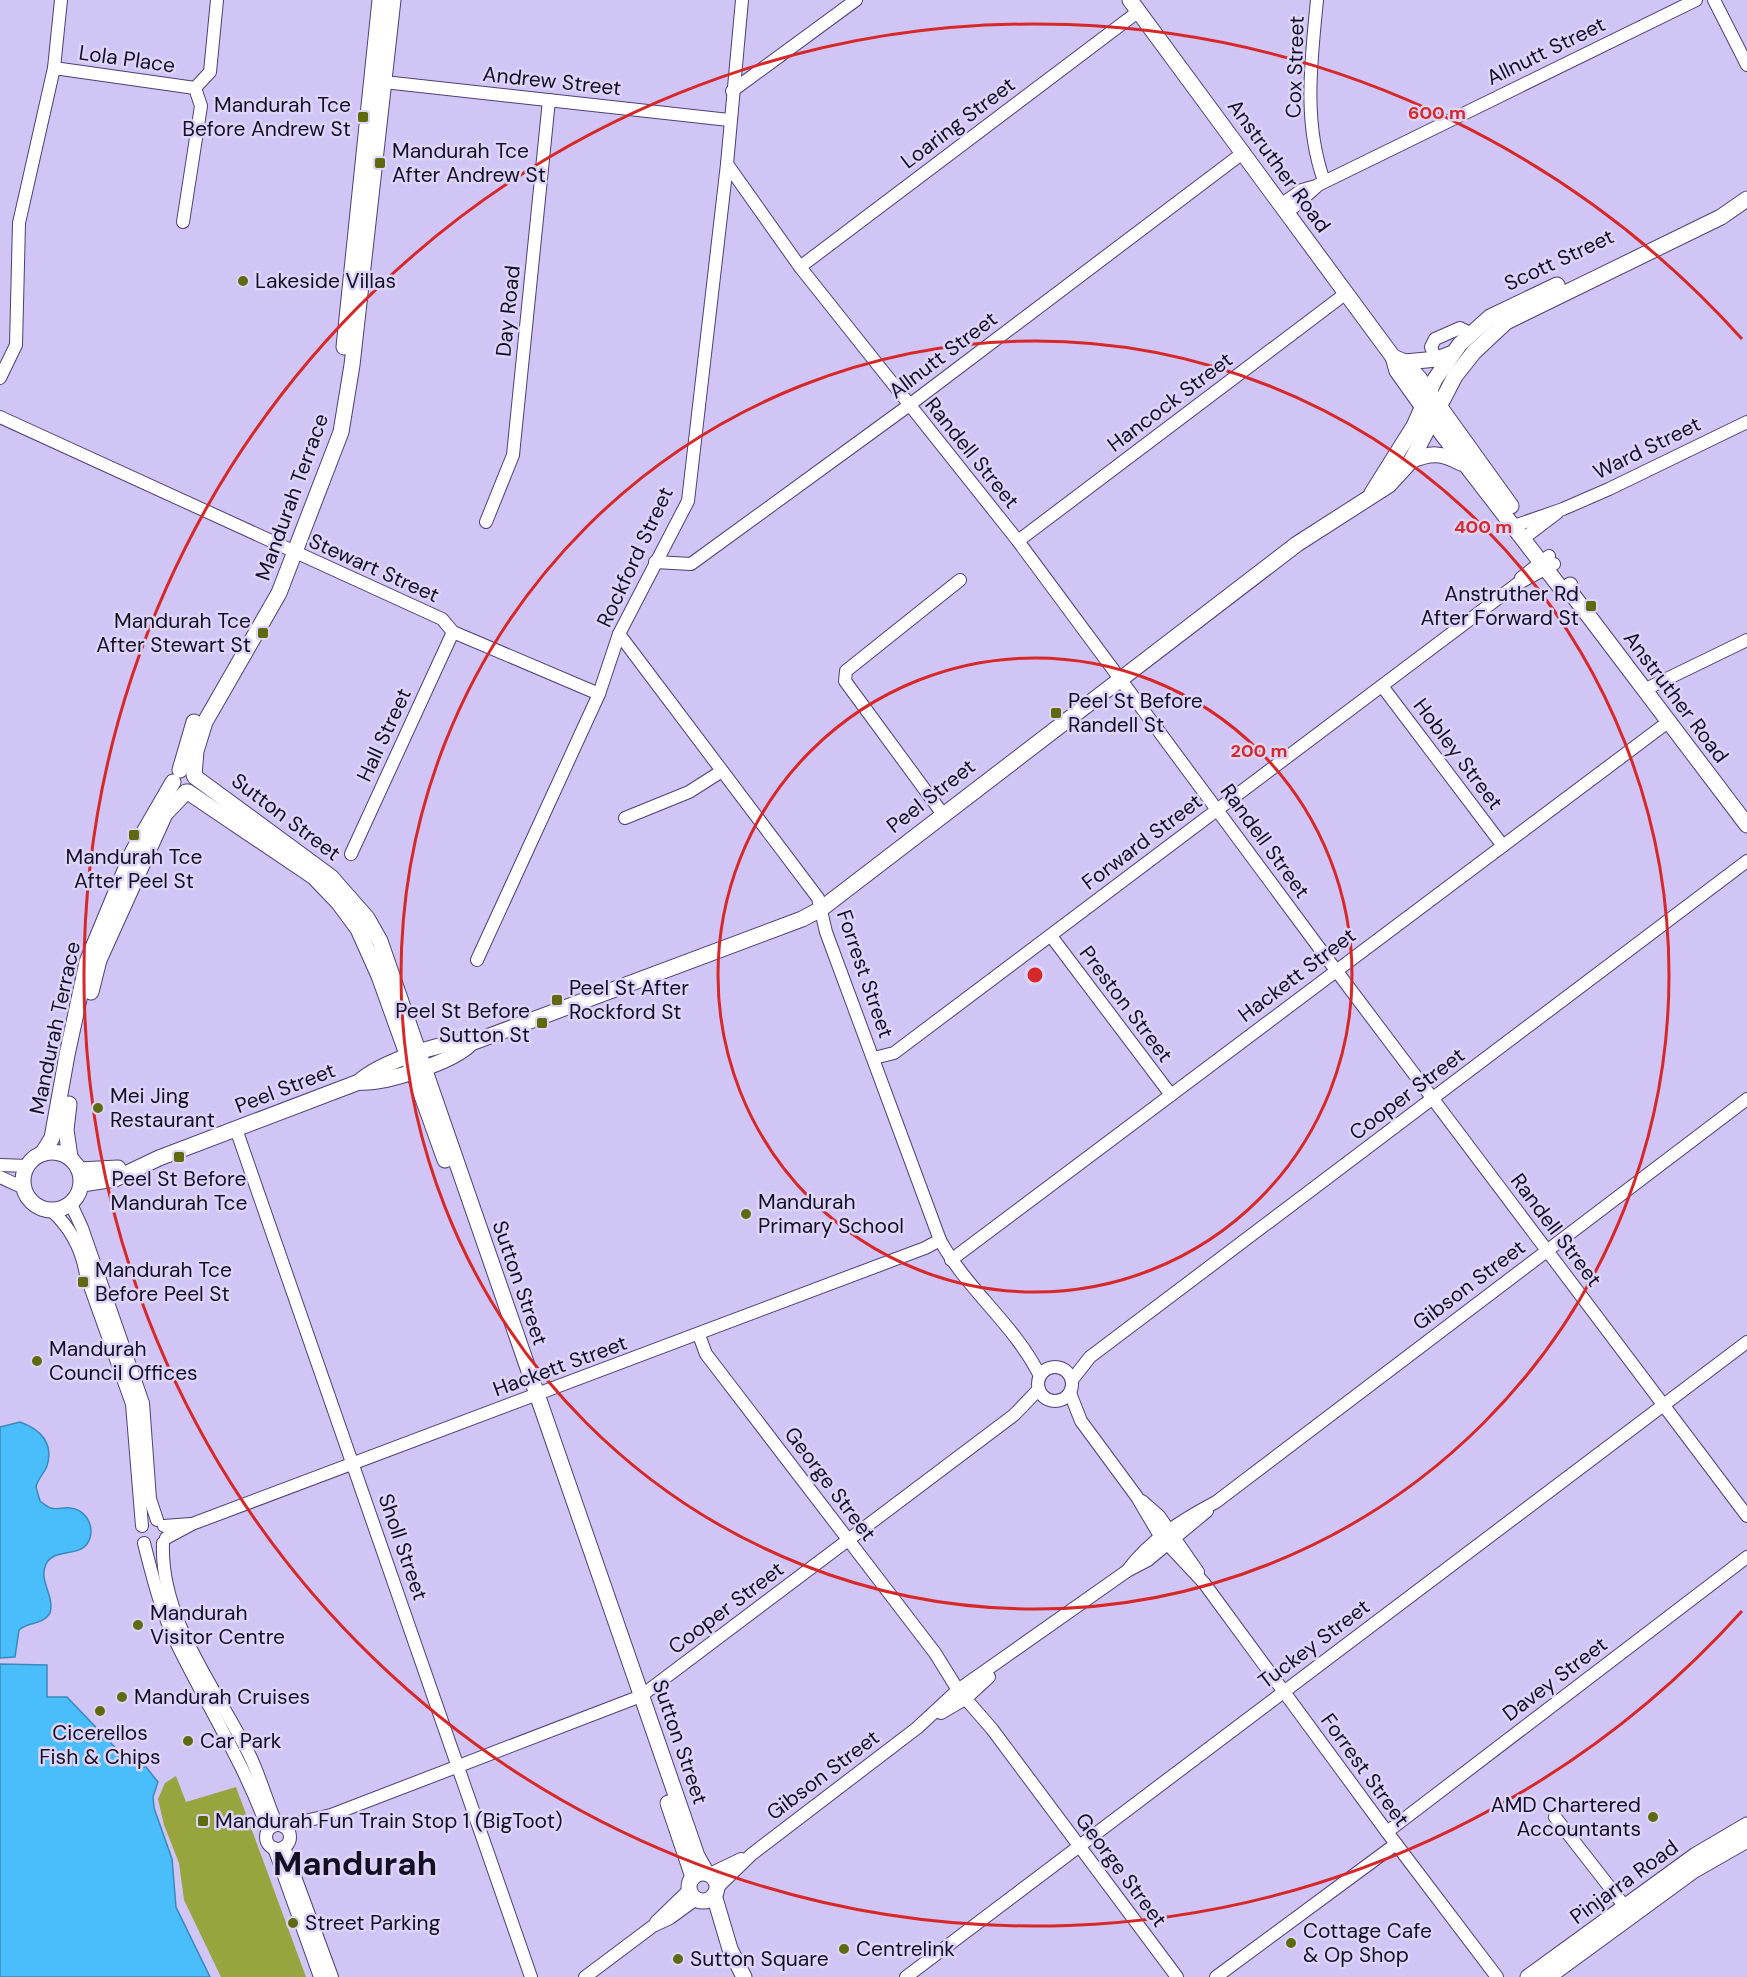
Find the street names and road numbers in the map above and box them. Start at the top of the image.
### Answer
street label: Allnutt Street [1482,10,1610,92]
street label: Cox Street [1279,15,1311,119]
street label: Lola Place [77,38,177,80]
street label: Andrew Street [481,60,623,102]
street label: Loaring Street [895,71,1021,175]
street label: Anstruther Road [1221,94,1337,238]
street label: Scott Street [1500,222,1618,298]
street label: Day Road [489,264,527,358]
street label: Allnutt Street [883,305,1003,405]
street label: Hancock Street [1102,346,1238,458]
street label: Randell Street [919,392,1025,514]
street label: Mandurah Terrace [249,409,335,584]
street label: Ward Street [1589,410,1705,486]
street label: Rockford Street [590,482,680,632]
street label: Stewart Street [304,527,444,609]
street label: Anstruther Road [1617,625,1735,769]
street label: Hall Street [350,684,418,786]
street label: Hobley Street [1407,693,1509,815]
street label: Peel Street [881,753,981,839]
street label: Sutton Street [226,767,346,867]
street label: Randell Street [1214,778,1316,904]
street label: Forward Street [1076,788,1208,896]
street label: Forrest Street [830,906,900,1042]
street label: Hackett Street [1232,921,1362,1029]
street label: Mandurah Terrace [23,939,87,1117]
street label: Preston Street [1073,940,1179,1068]
street label: Cooper Street [1343,1041,1471,1147]
street label: Peel Street [231,1056,339,1120]
street label: Randell Street [1504,1168,1608,1292]
street label: Sutton Street [486,1217,554,1349]
street label: Gibson Street [1407,1233,1531,1337]
street label: Hackett Street [489,1329,631,1403]
street label: George Street [778,1421,882,1547]
street label: Sholl Street [372,1490,434,1604]
street label: Cooper Street [662,1555,790,1661]
street label: Tuckey Street [1253,1593,1375,1695]
street label: Davey Street [1497,1630,1613,1728]
street label: Sutton Street [646,1676,714,1808]
street label: Forrest Street [1314,1708,1416,1832]
street label: Gibson Street [761,1723,885,1827]
street label: George Street [1069,1807,1173,1933]
street label: Pinjarra Road [1564,1833,1684,1931]

